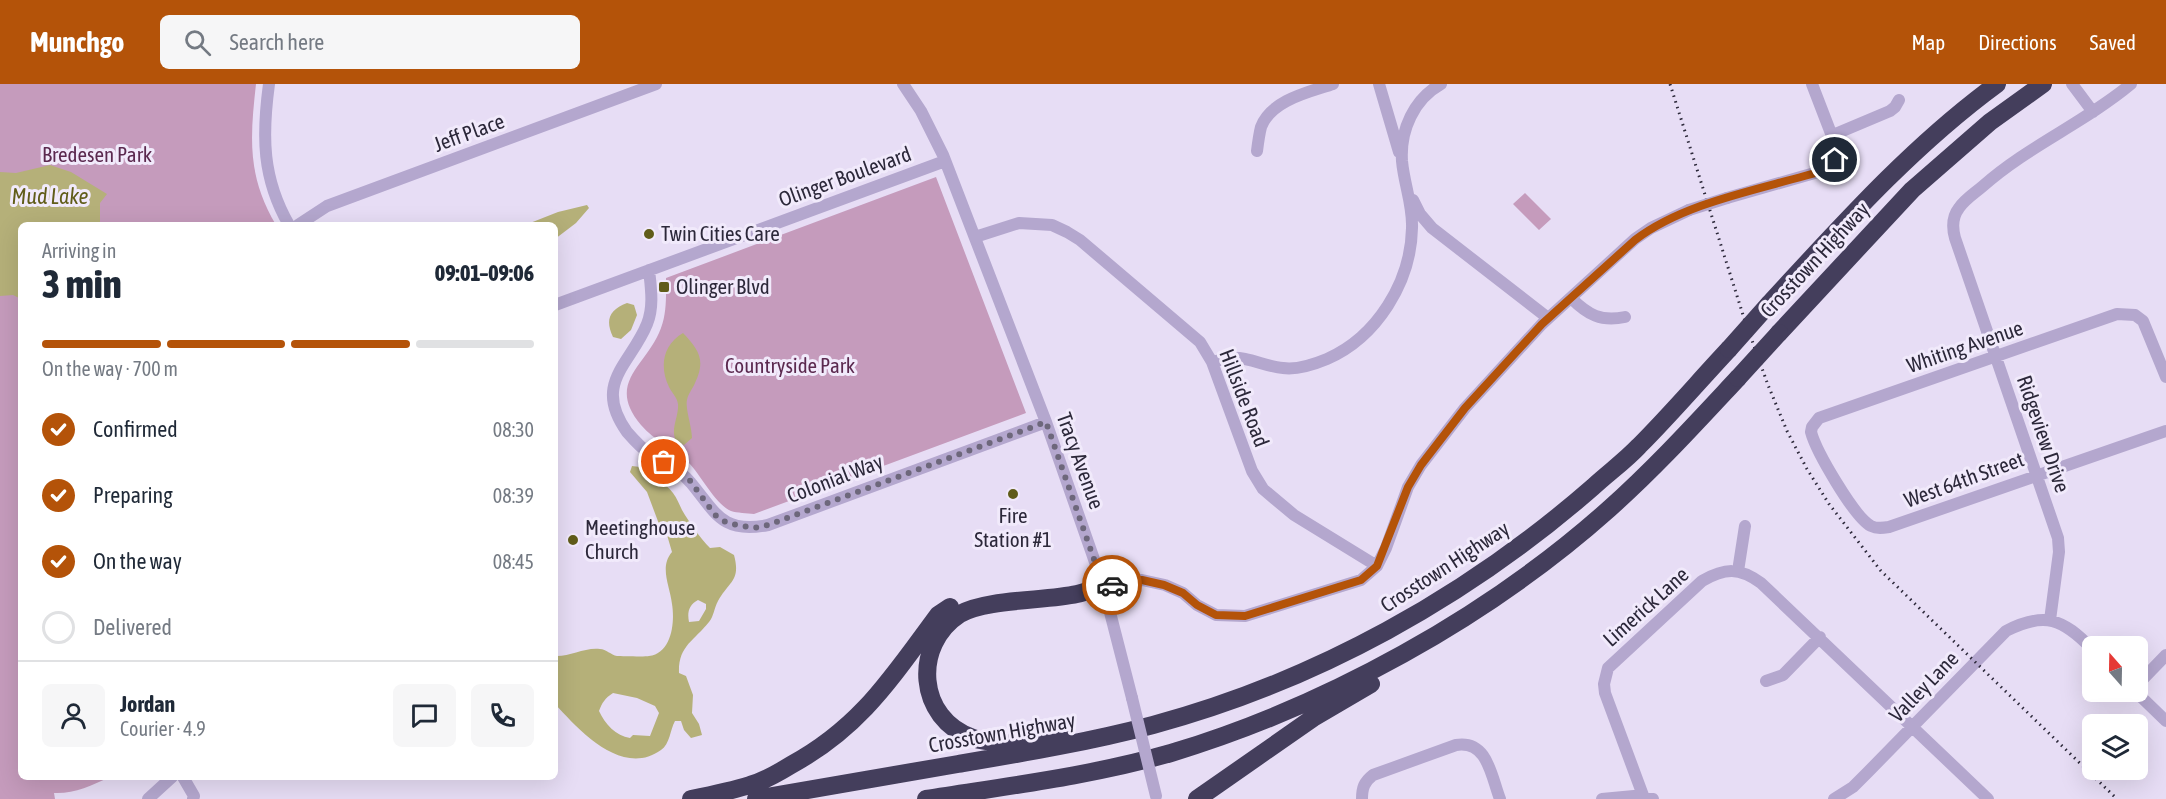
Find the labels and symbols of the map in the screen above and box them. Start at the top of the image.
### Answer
street label: Jeff Place [430,108,507,156]
pin [1809,134,1860,185]
street label: Olinger Boulevard [775,141,914,211]
park label: Bredesen Park [42,142,152,166]
water label: Mud Lake [12,183,88,209]
street label: Crosstown Highway [1755,197,1874,322]
place label: Twin Cities Care [661,221,780,245]
marker: Twin Cities Care [642,227,656,241]
place label: Olinger Blvd [676,274,770,298]
marker: Olinger Blvd [657,280,671,294]
street label: Whiting Avenue [1903,315,2026,377]
street label: Hillside Road [1215,345,1275,450]
park label: Countryside Park [725,353,855,377]
street label: Ridgeview Drive [2013,372,2075,495]
street label: Tracy Avenue [1052,409,1109,512]
pin [638,436,689,487]
street label: West 64th Street [1901,446,2027,512]
street label: Colonial Way [783,449,886,507]
marker: Fire Station #1 [1006,487,1020,501]
place label: Fire Station #1 [974,503,1052,551]
place label: Meetinghouse Church [585,515,695,563]
street label: Crosstown Highway [1376,515,1514,617]
marker: Meetinghouse Church [566,533,580,547]
courier [1082,555,1142,615]
street label: Limerick Lane [1598,562,1693,651]
north arrow [2082,636,2148,702]
street label: Valley Lane [1884,646,1963,727]
street label: Crosstown Highway [927,707,1077,757]

